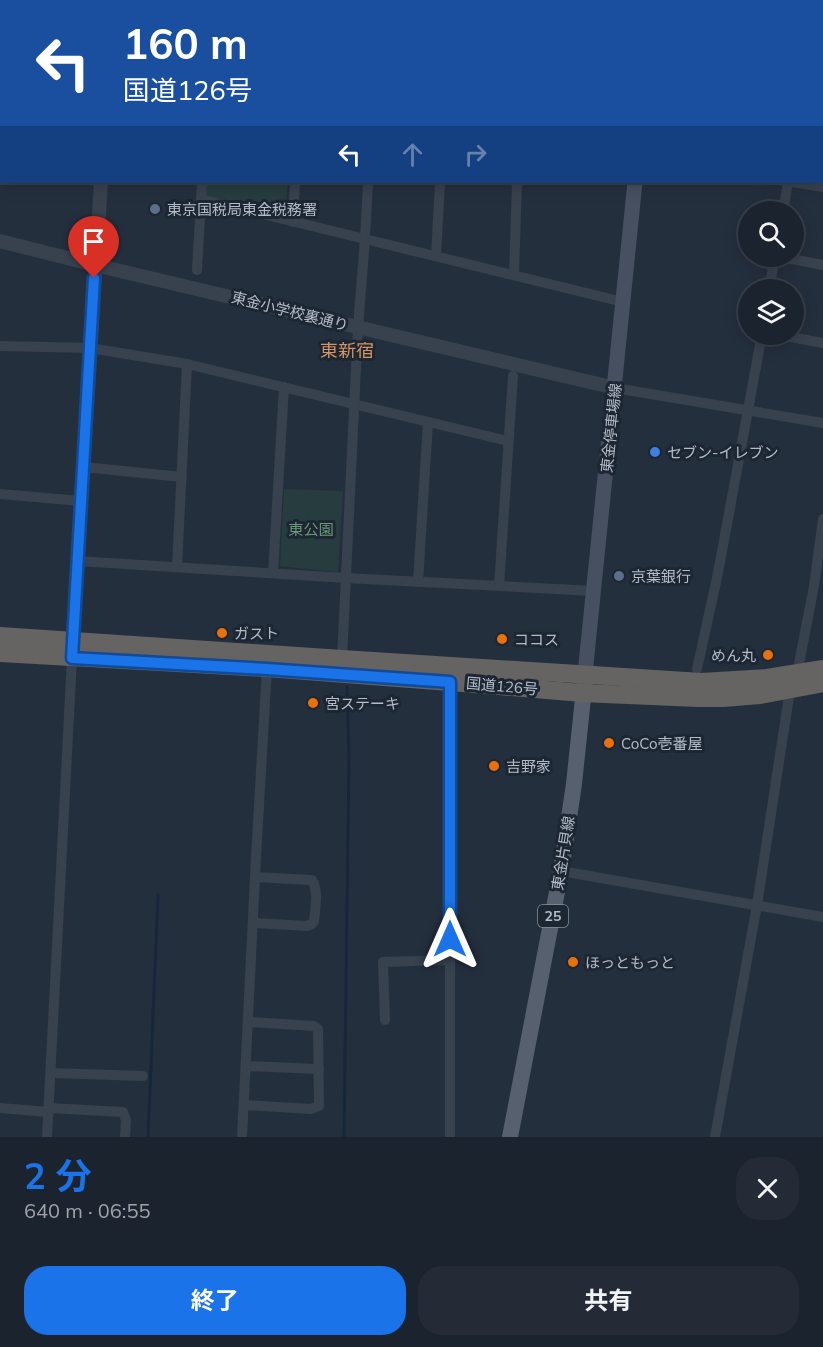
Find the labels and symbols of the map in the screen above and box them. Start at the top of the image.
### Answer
place label: 東京国税局東金税務署 [167,200,317,219]
marker: 東京国税局東金税務署 [148,202,162,216]
pin [68,216,119,278]
street label: 東金小学校裏通り [229,287,351,335]
district label: 東新宿 [320,339,374,362]
street label: 東金停車場線 [597,382,625,474]
place label: セブン-イレブン [667,443,778,462]
marker: セブン-イレブン [648,445,662,459]
park label: 東公園 [288,520,334,539]
place label: 京葉銀行 [631,567,691,586]
marker: 京葉銀行 [612,569,626,583]
place label: ガスト [234,624,279,643]
marker: ガスト [215,626,229,640]
place label: ココス [514,630,559,649]
marker: ココス [495,632,509,646]
place label: めん丸 [711,646,756,665]
marker: めん丸 [761,648,775,662]
street label: 国道126号 [465,673,539,699]
place label: 宮ステーキ [325,694,400,713]
marker: 宮ステーキ [306,696,320,710]
place label: CoCo壱番屋 [621,734,703,753]
marker: CoCo壱番屋 [602,736,616,750]
place label: 吉野家 [506,757,551,776]
marker: 吉野家 [487,759,501,773]
street label: 東金片貝線 [548,814,578,892]
road number: 25 [538,905,568,927]
position arrow [418,907,482,971]
place label: ほっともっと [585,953,675,972]
marker: ほっともっと [566,955,580,969]

